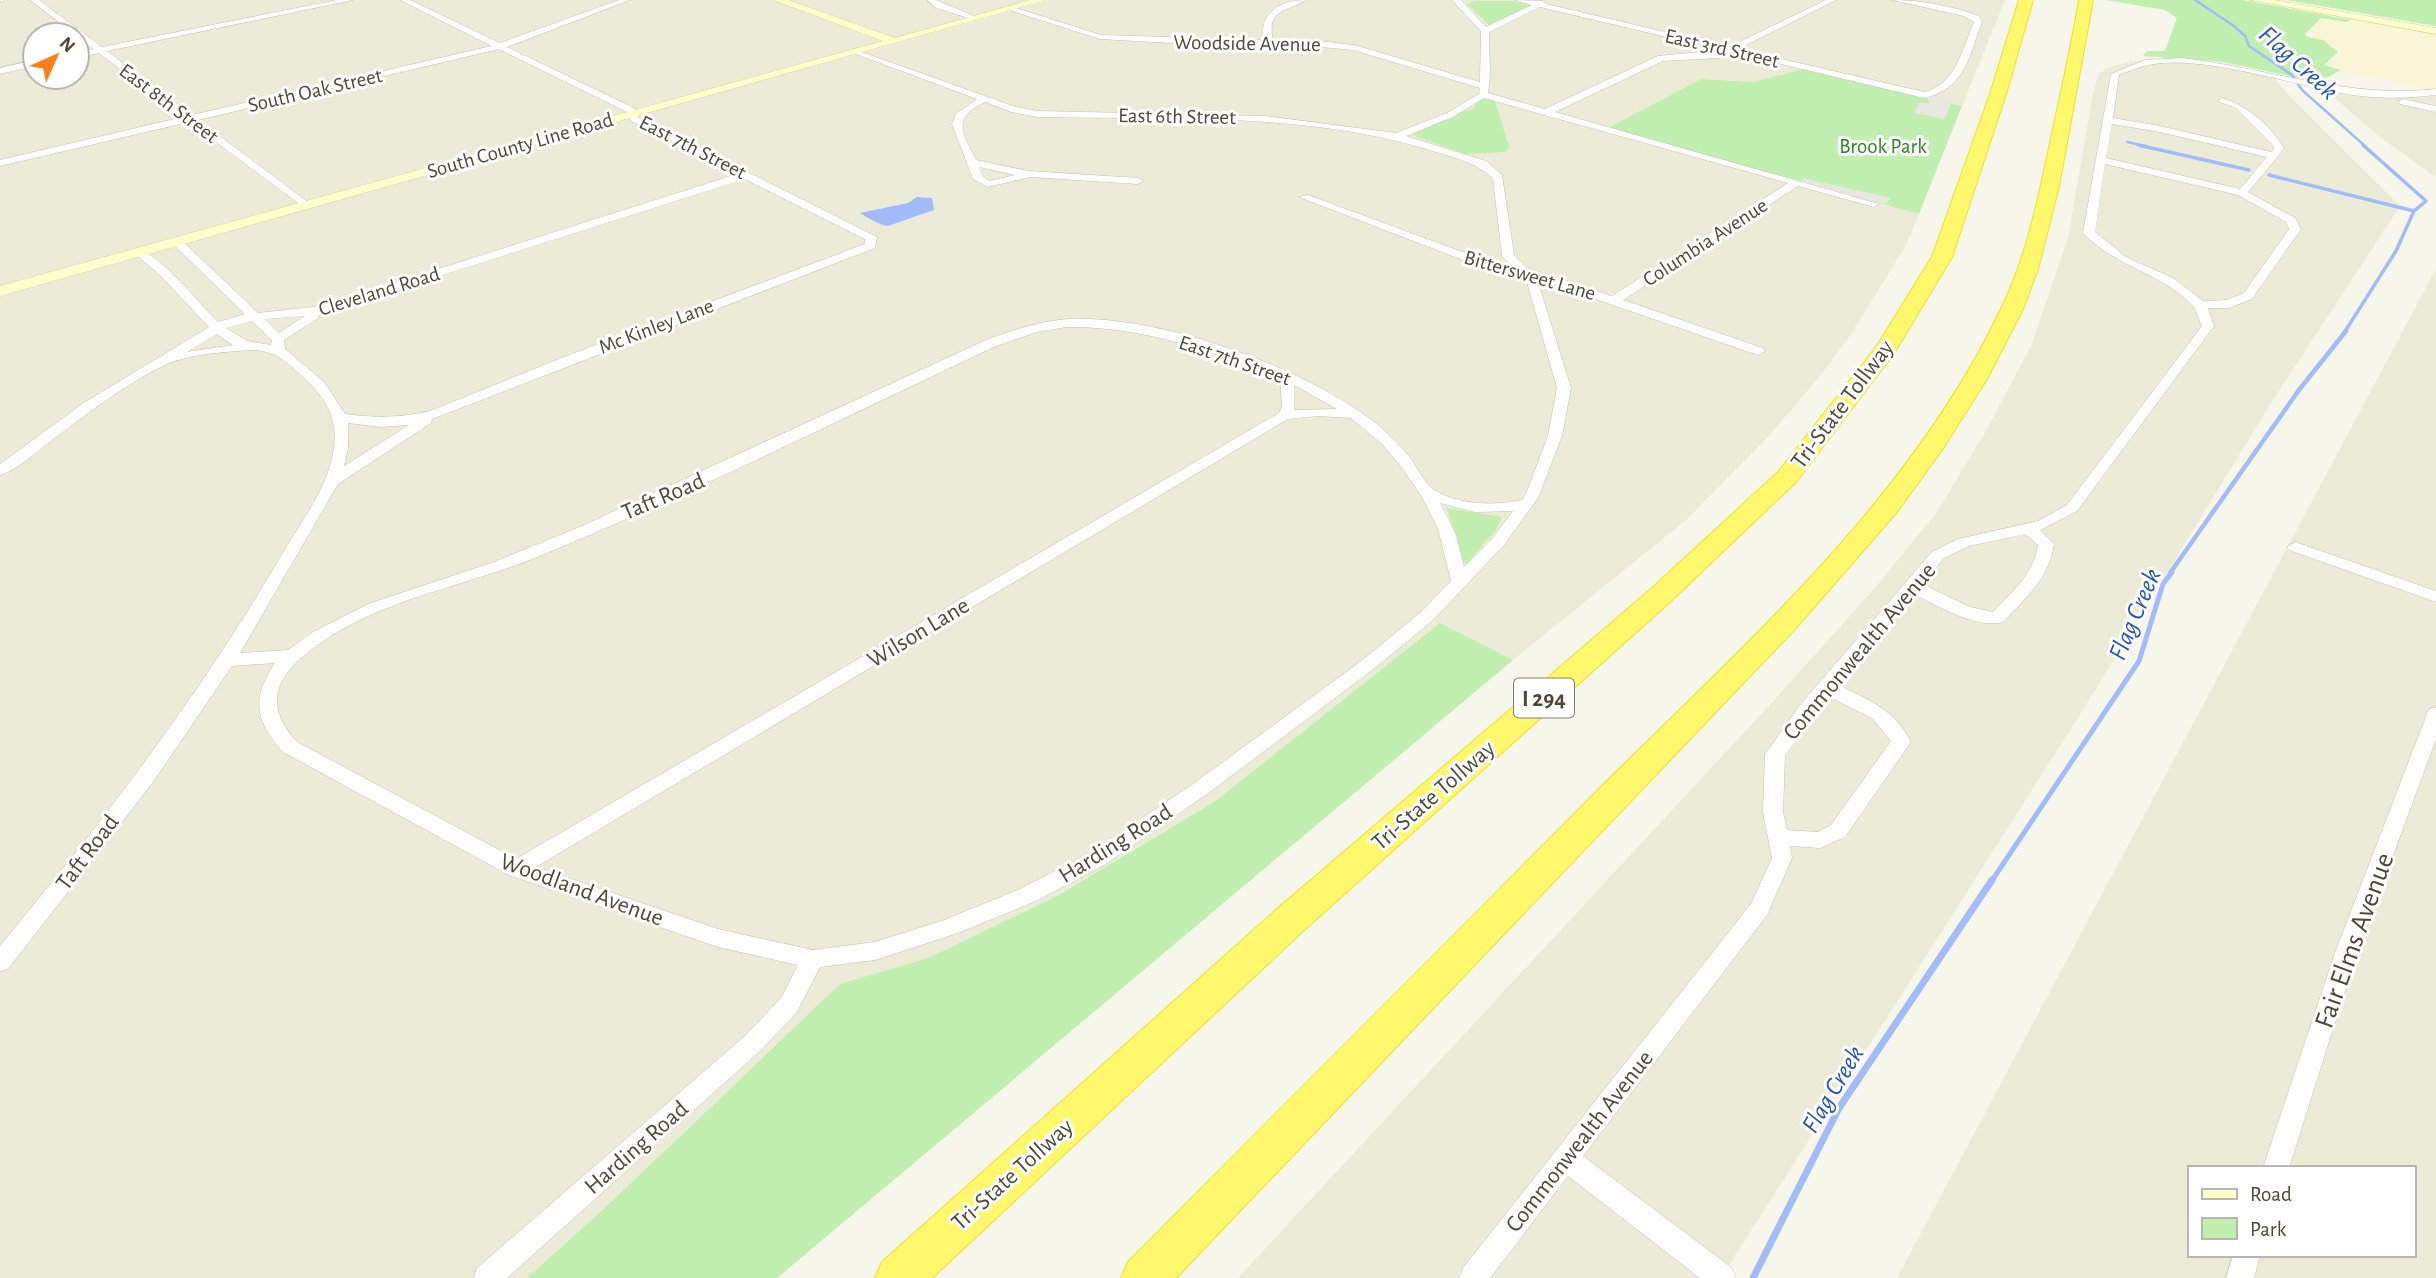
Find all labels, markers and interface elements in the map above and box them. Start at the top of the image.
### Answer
north arrow [21,21,91,91]
water label: Flag Creek [2254,21,2343,105]
street label: East 3rd Street [1663,25,1781,72]
street label: Woodside Avenue [1173,32,1321,55]
text: N [56,34,78,56]
street label: East 8th Street [115,60,222,147]
street label: South Oak Street [246,65,385,116]
street label: East 6th Street [1118,105,1236,128]
street label: South County Line Road [425,109,616,182]
street label: East 7th Street [636,112,750,183]
park label: Brook Park [1839,136,1927,157]
street label: Columbia Avenue [1639,195,1771,290]
street label: Bittersweet Lane [1462,247,1598,304]
street label: Cleveland Road [316,263,442,320]
street label: Mc Kinley Lane [596,295,716,358]
street label: East 7th Street [1176,332,1294,389]
street label: Tri-State Tollway [1787,336,1899,473]
street label: Taft Road [618,469,709,525]
street label: Commonwealth Avenue [1779,558,1941,745]
water label: Flag Creek [2104,565,2166,664]
street label: Wilson Lane [863,593,974,673]
road number: I 294 [1514,678,1574,718]
street label: Tri-State Tollway [1368,736,1500,855]
street label: Harding Road [1055,800,1176,888]
street label: Taft Road [52,810,124,895]
street label: Woodland Avenue [497,849,667,931]
street label: Fair Elms Avenue [2310,849,2400,1032]
water label: Flag Creek [1797,1041,1869,1138]
street label: Commonwealth Avenue [1502,1046,1658,1237]
street label: Harding Road [580,1097,693,1199]
street label: Tri-State Tollway [947,1114,1078,1235]
legend [2188,1166,2415,1257]
text: Road [2250,1184,2292,1205]
text: Park [2250,1219,2287,1240]

